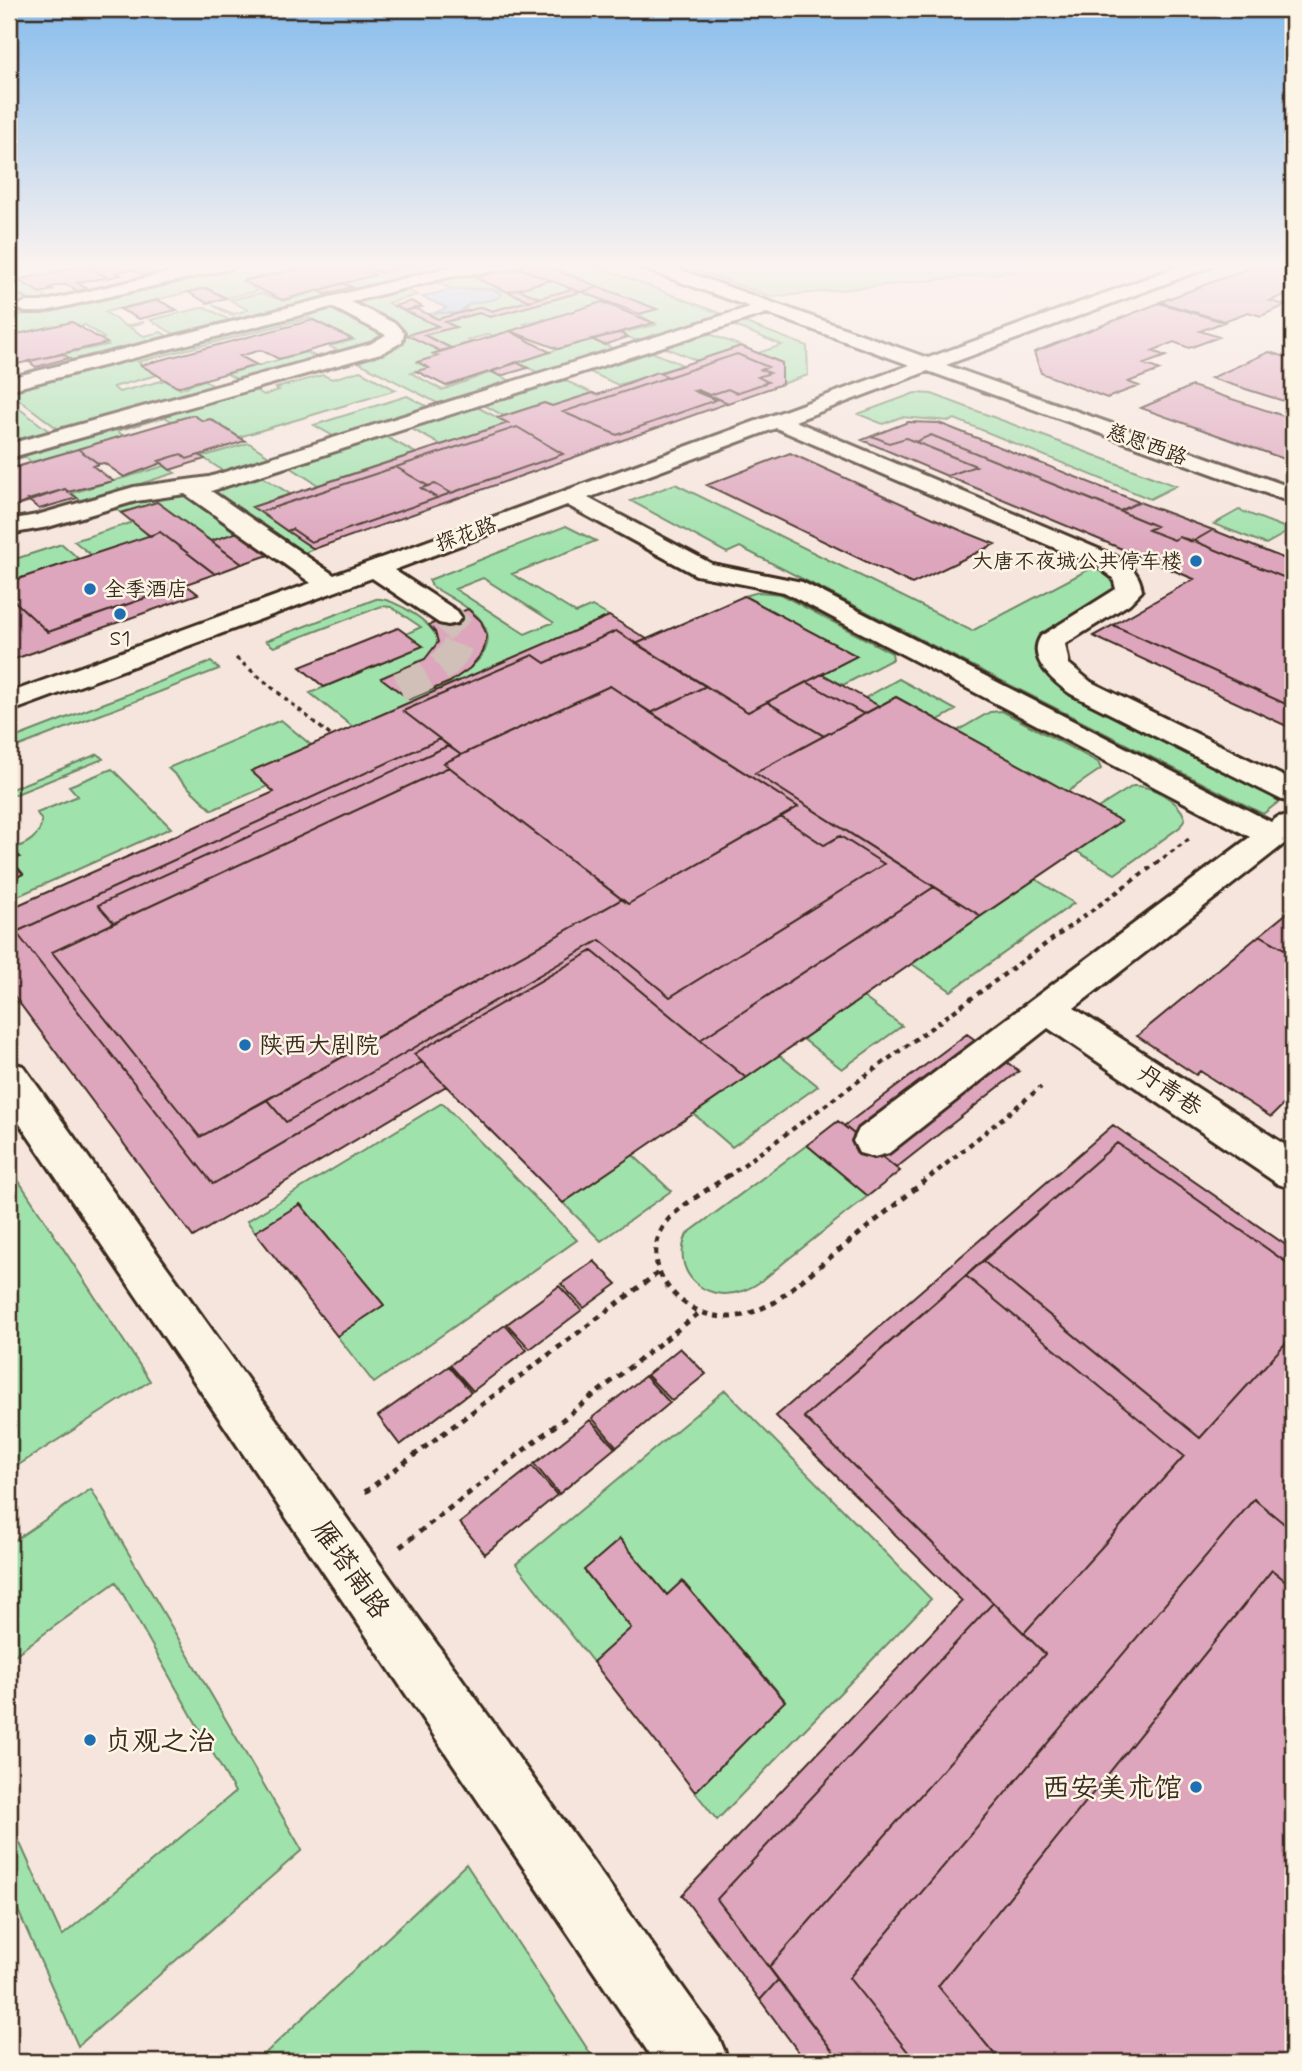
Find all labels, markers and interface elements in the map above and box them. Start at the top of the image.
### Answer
street label: 慈恩西路 [1102,417,1191,472]
street label: 探花路 [432,511,501,559]
place label: 大唐不夜城公共停车楼 [972,548,1182,576]
marker: 大唐不夜城公共停车楼 [1188,553,1204,569]
place label: 全季酒店 [104,576,188,604]
marker: 全季酒店 [82,581,98,597]
marker: S1 [112,606,128,622]
place label: S1 [109,625,131,653]
place label: 陕西大剧院 [259,1031,379,1062]
marker: 陕西大剧院 [237,1037,253,1053]
street label: 丹青巷 [1131,1058,1208,1124]
street label: 雁塔南路 [303,1514,397,1627]
place label: 贞观之治 [104,1724,216,1761]
marker: 贞观之治 [82,1732,98,1748]
place label: 西安美术馆 [1042,1771,1182,1808]
marker: 西安美术馆 [1188,1779,1204,1795]

